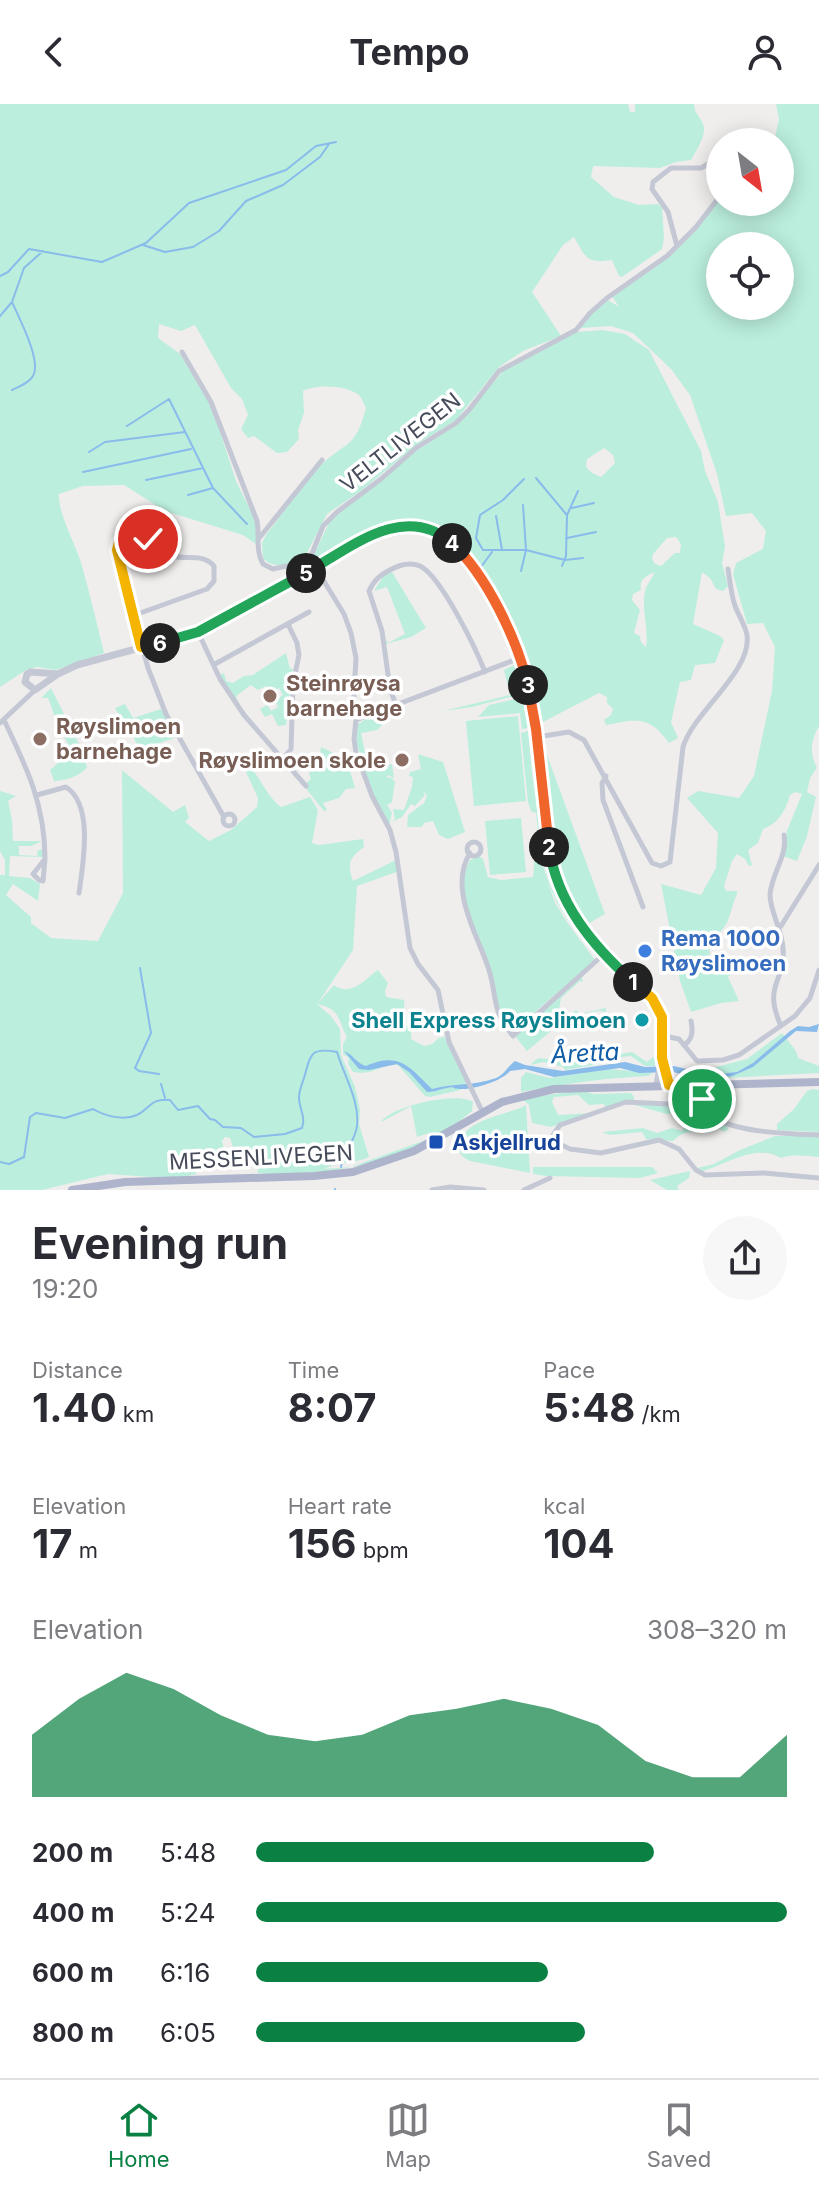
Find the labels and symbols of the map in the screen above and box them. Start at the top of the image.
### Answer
north arrow [706,128,794,216]
street label: VELTLIVEGEN [335,387,465,497]
pin [114,505,182,573]
pin: 4 [432,523,472,563]
pin: 5 [286,553,326,593]
pin: 6 [140,623,180,663]
pin: 3 [508,665,548,705]
place label: Steinrøysa barnehage [286,670,402,721]
marker: Steinrøysa barnehage [261,687,279,705]
place label: Røyslimoen barnehage [56,713,181,764]
marker: Røyslimoen barnehage [31,730,49,748]
place label: Røyslimoen skole [199,747,386,773]
marker: Røyslimoen skole [393,751,411,769]
pin: 2 [529,827,569,867]
place label: Rema 1000 Røyslimoen [661,925,786,976]
marker: Rema 1000 Røyslimoen [636,942,654,960]
pin: 1 [613,962,653,1002]
place label: Shell Express Røyslimoen [351,1007,626,1033]
marker: Shell Express Røyslimoen [633,1011,651,1029]
water label: Åretta [549,1035,620,1069]
pin [668,1065,736,1133]
place label: Askjellrud [452,1129,561,1155]
marker: Askjellrud [427,1133,445,1151]
street label: MESSENLIVEGEN [168,1139,354,1175]

